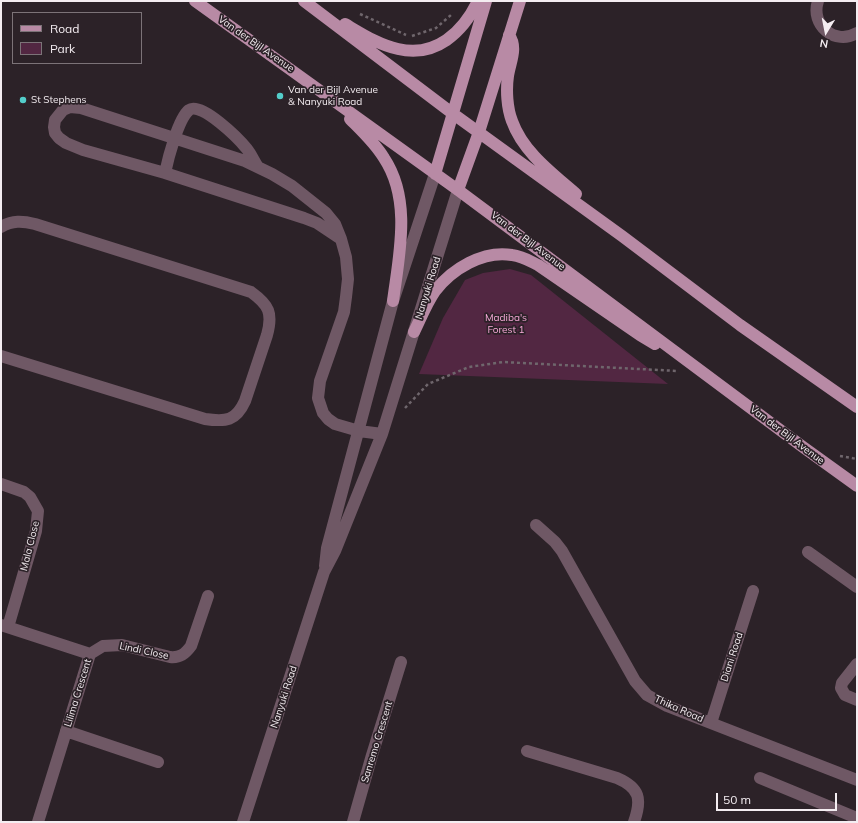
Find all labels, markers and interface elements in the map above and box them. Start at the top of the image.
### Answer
legend [12,12,142,64]
north arrow [806,12,846,52]
street label: Van der Bijl Avenue [216,13,296,75]
text: Road [50,21,79,36]
text: N [819,36,829,51]
text: Park [50,41,75,56]
place label: Van der Bijl Avenue & Nanyuki Road [288,84,378,108]
marker: Van der Bijl Avenue & Nanyuki Road [275,91,285,101]
place label: St Stephens [31,94,87,106]
marker: St Stephens [18,95,28,105]
street label: Van der Bijl Avenue [488,209,568,273]
street label: Nanyuki Road [413,255,443,321]
park label: Madiba's Forest 1 [485,312,527,336]
street label: Van der Bijl Avenue [747,403,827,467]
street label: Mala Close [18,520,42,572]
street label: Diani Road [718,631,746,683]
street label: Lindi Close [118,640,170,662]
street label: Lilima Crescent [62,658,94,728]
street label: Nanyuki Road [268,664,300,730]
street label: Thika Road [653,693,705,725]
street label: Sanremo Crescent [359,700,395,784]
scale bar [718,785,839,811]
text: 50 m [723,792,751,807]

